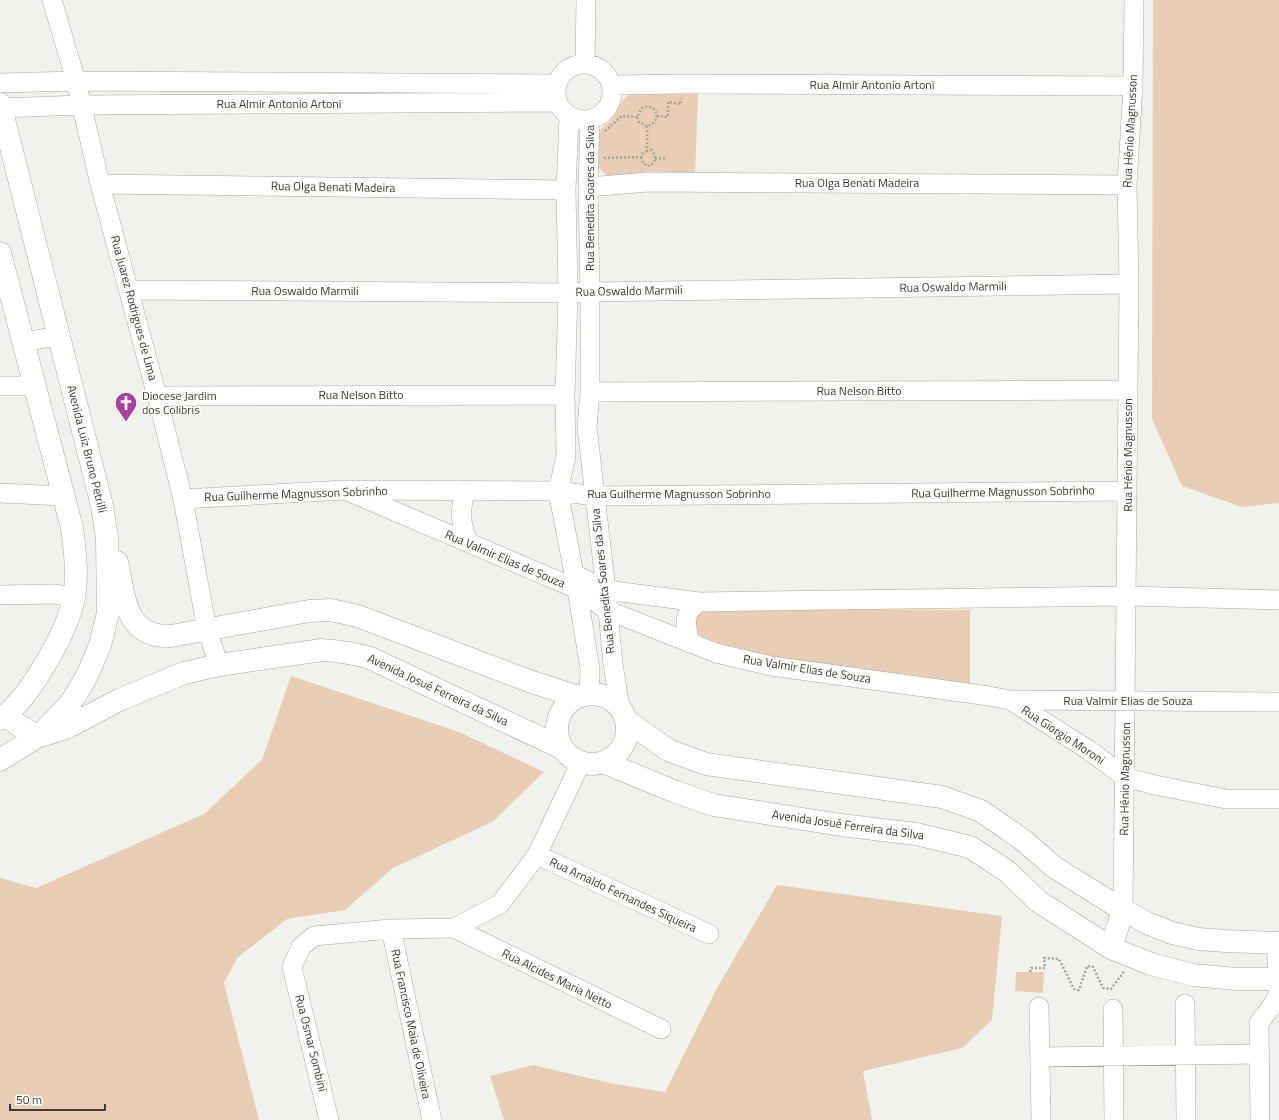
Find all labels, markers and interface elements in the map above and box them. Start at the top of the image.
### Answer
street label: Rua Hênio Magnusson [1117,74,1142,188]
street label: Rua Almir Antonio Artoni [810,75,934,94]
street label: Rua Almir Antonio Artoni [217,94,341,113]
street label: Rua Benedita Soares da Silva [580,125,599,271]
street label: Rua Olga Benati Madeira [795,173,919,192]
street label: Rua Olga Benati Madeira [271,176,395,197]
street label: Rua Juarez Rodrigues de Lima [106,233,163,383]
street label: Rua Oswaldo Marmili [899,276,1007,297]
street label: Rua Oswaldo Marmili [575,280,683,301]
street label: Rua Oswaldo Marmili [251,281,359,300]
street label: Rua Nelson Bitto [816,381,902,400]
street label: Avenida Luiz Bruno Petrilli [62,383,113,515]
street label: Rua Nelson Bitto [318,385,404,404]
place label: Diocese Jardim dos Colibris [142,386,217,419]
church icon: Diocese Jardim dos Colibris [113,390,139,423]
street label: Rua Hênio Magnusson [1118,398,1137,512]
street label: Rua Guilherme Magnusson Sobrinho [911,480,1095,503]
street label: Rua Guilherme Magnusson Sobrinho [204,481,388,506]
street label: Rua Guilherme Magnusson Sobrinho [587,484,771,503]
street label: Rua Benedita Soares da Silva [585,507,620,655]
street label: Rua Valmir Elias de Souza [442,525,568,593]
street label: Avenida Josué Ferreira da Silva [365,648,512,731]
street label: Rua Valmir Elias de Souza [742,649,872,688]
street label: Rua Valmir Elias de Souza [1063,691,1193,710]
street label: Rua Giorgio Moroni [1018,700,1109,769]
street label: Rua Hênio Magnusson [1114,722,1135,836]
street label: Avenida Josué Ferreira da Silva [771,804,925,845]
street label: Rua Arnaldo Fernandes Siqueira [546,852,700,937]
street label: Rua Alcides Maria Netto [499,943,616,1014]
street label: Rua Francisco Maia de Oliveira [386,947,437,1101]
street label: Rua Osmar Sombini [290,992,333,1094]
scale bar [10,1086,105,1112]
text: 50 m [16,1090,42,1109]

